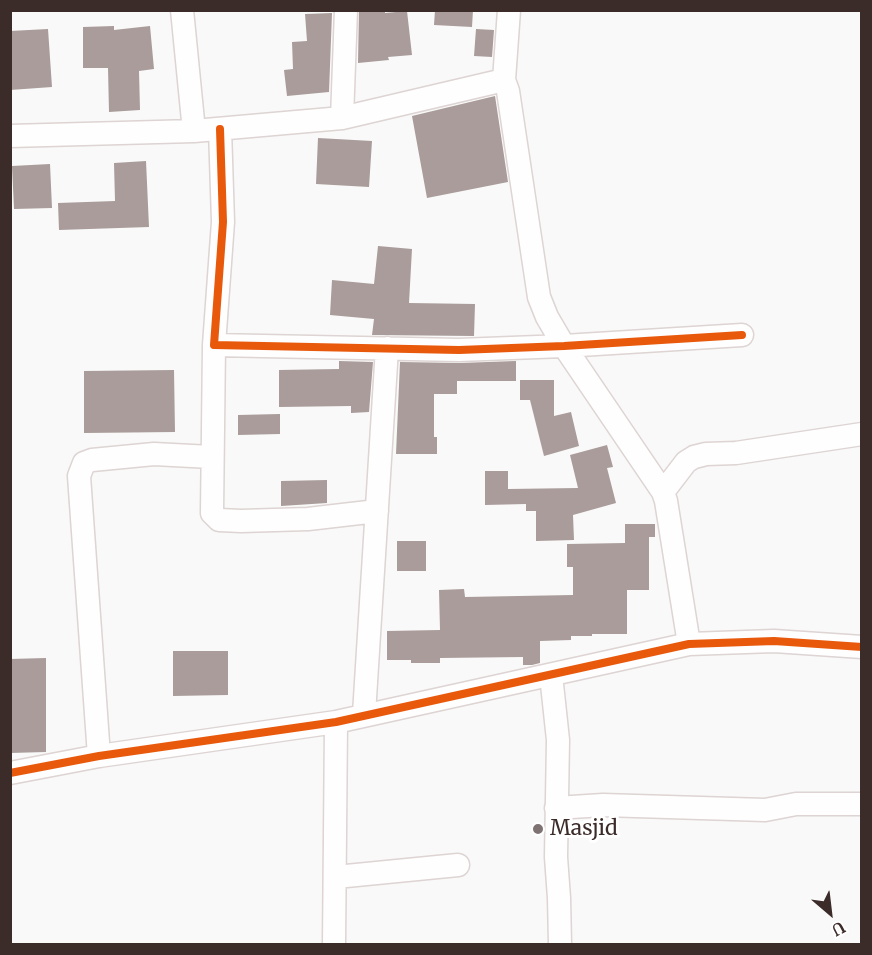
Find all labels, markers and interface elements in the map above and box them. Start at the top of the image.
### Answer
place label: Masjid [550,816,618,842]
marker: Masjid [531,822,545,836]
north arrow [800,883,860,943]
text: U [829,917,848,941]

